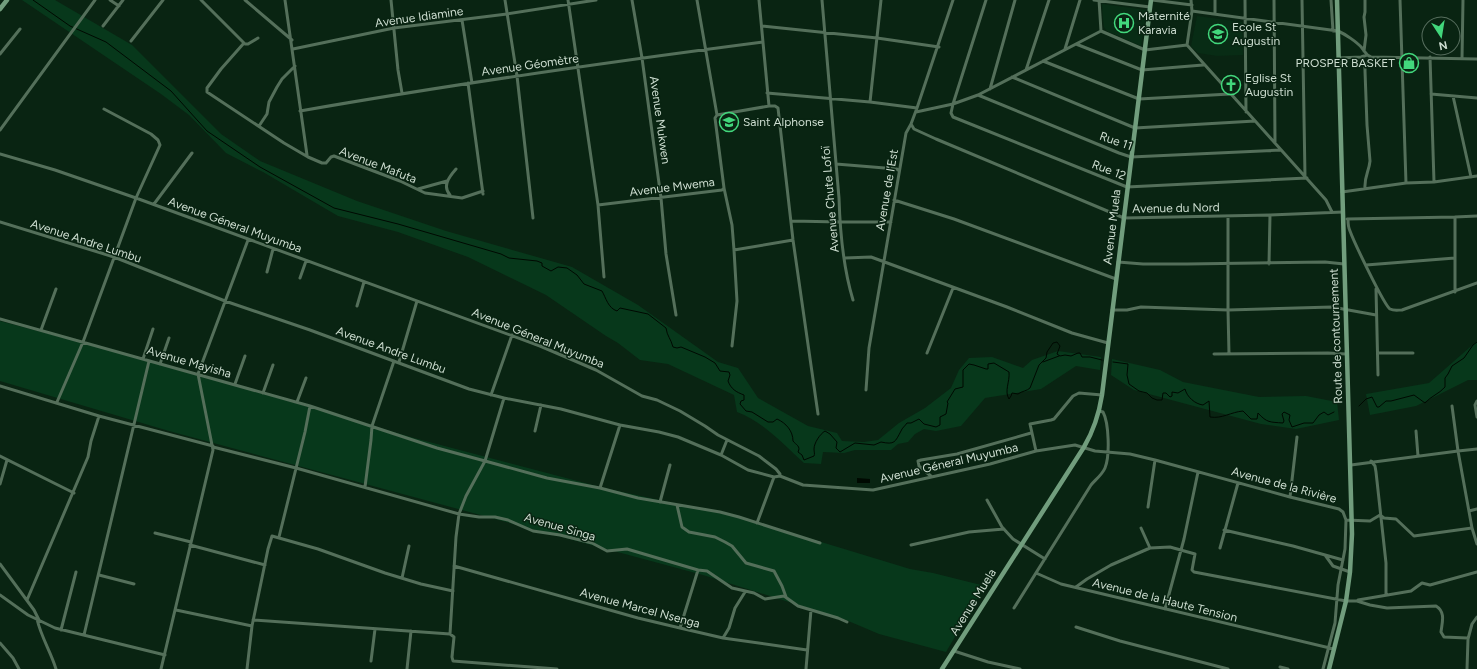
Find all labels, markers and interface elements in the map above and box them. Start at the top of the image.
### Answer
street label: Avenue Idiamine [374,4,464,30]
place label: Maternité Karavia [1138,9,1190,37]
hospital icon: Maternité Karavia [1113,12,1135,34]
north arrow [1421,16,1461,56]
place label: Ecole St Augustin [1232,20,1280,48]
school or university icon: Ecole St Augustin [1207,23,1229,45]
text: N [1437,38,1448,53]
street label: Avenue Géomètre [480,51,580,79]
shop icon: PROSPER BASKET [1398,52,1420,74]
place label: PROSPER BASKET [1295,56,1395,70]
place label: Eglise St Augustin [1245,71,1293,99]
church icon: Eglise St Augustin [1220,74,1242,96]
street label: Avenue Mukwen [647,75,673,165]
school or university icon: Saint Alphonse [718,111,740,133]
place label: Saint Alphonse [743,115,824,129]
street label: Rue 11 [1098,129,1134,153]
street label: Avenue Mafuta [337,144,419,186]
street label: Avenue Chute Lofoï [818,145,842,253]
street label: Avenue de l'Est [873,148,901,232]
street label: Rue 12 [1090,157,1128,183]
street label: Avenue Mwema [629,175,715,199]
street label: Avenue Muela [1100,189,1124,265]
street label: Avenue Géneral Muyumba [166,194,304,256]
street label: Avenue du Nord [1132,200,1220,216]
street label: Avenue Andre Lumbu [29,216,143,266]
street label: Route de contournement [1327,268,1345,404]
street label: Avenue Géneral Muyumba [470,305,606,371]
street label: Avenue Andre Lumbu [334,324,448,376]
street label: Avenue Mayisha [145,343,233,381]
street label: Avenue Géneral Muyumba [878,440,1020,486]
street label: Avenue de la Rivière [1230,464,1339,506]
street label: Avenue Singa [523,510,597,544]
street label: Avenue Muela [947,566,999,638]
street label: Avenue de la Haute Tension [1091,575,1239,625]
street label: Avenue Marcel Nsenga [578,585,702,631]

